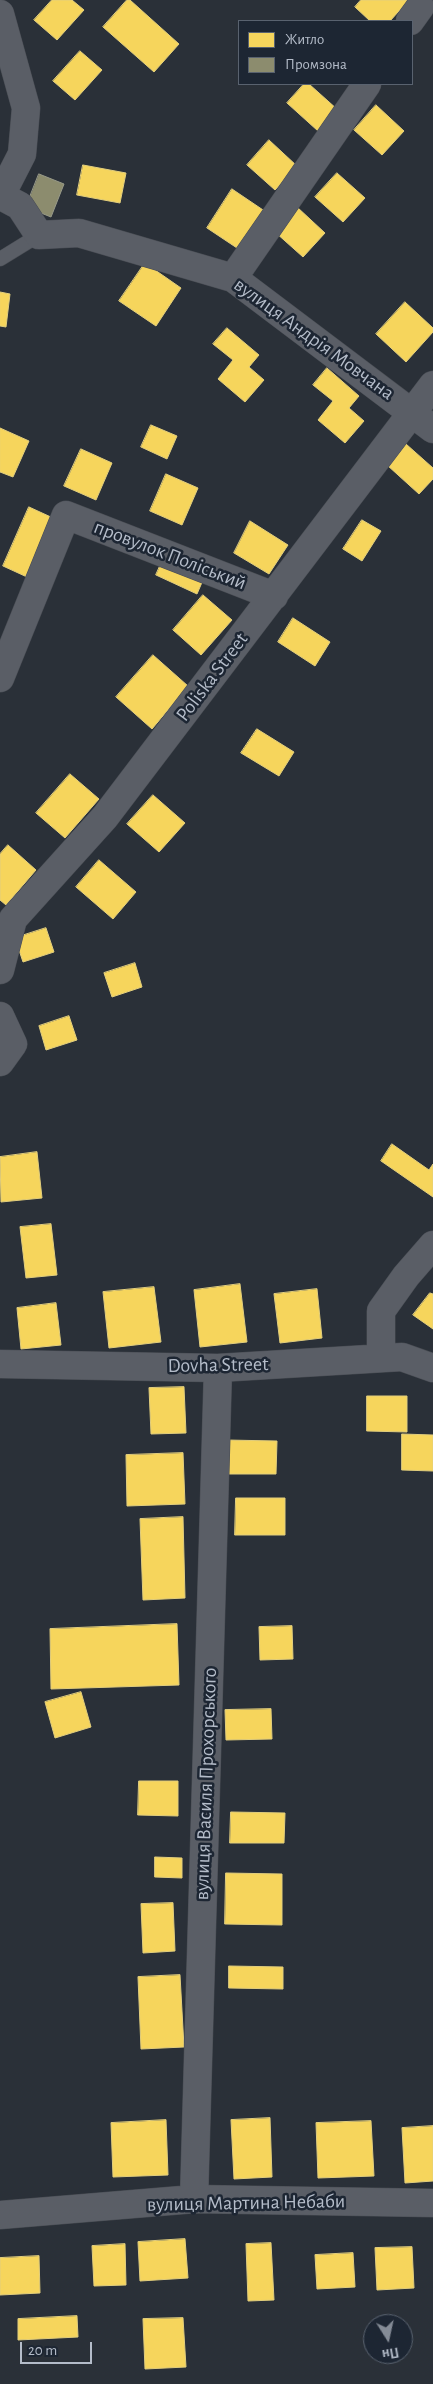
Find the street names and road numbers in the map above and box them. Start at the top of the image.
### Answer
street label: вулиця Андрія Мовчана [229,273,399,405]
street label: провулок Поліський [90,515,250,595]
street label: Poliska Street [171,628,253,726]
street label: Dovha Street [167,1352,269,1378]
street label: вулиця Василя Прохорського [190,1667,222,1901]
street label: вулиця Мартина Небаби [147,2189,345,2217]

